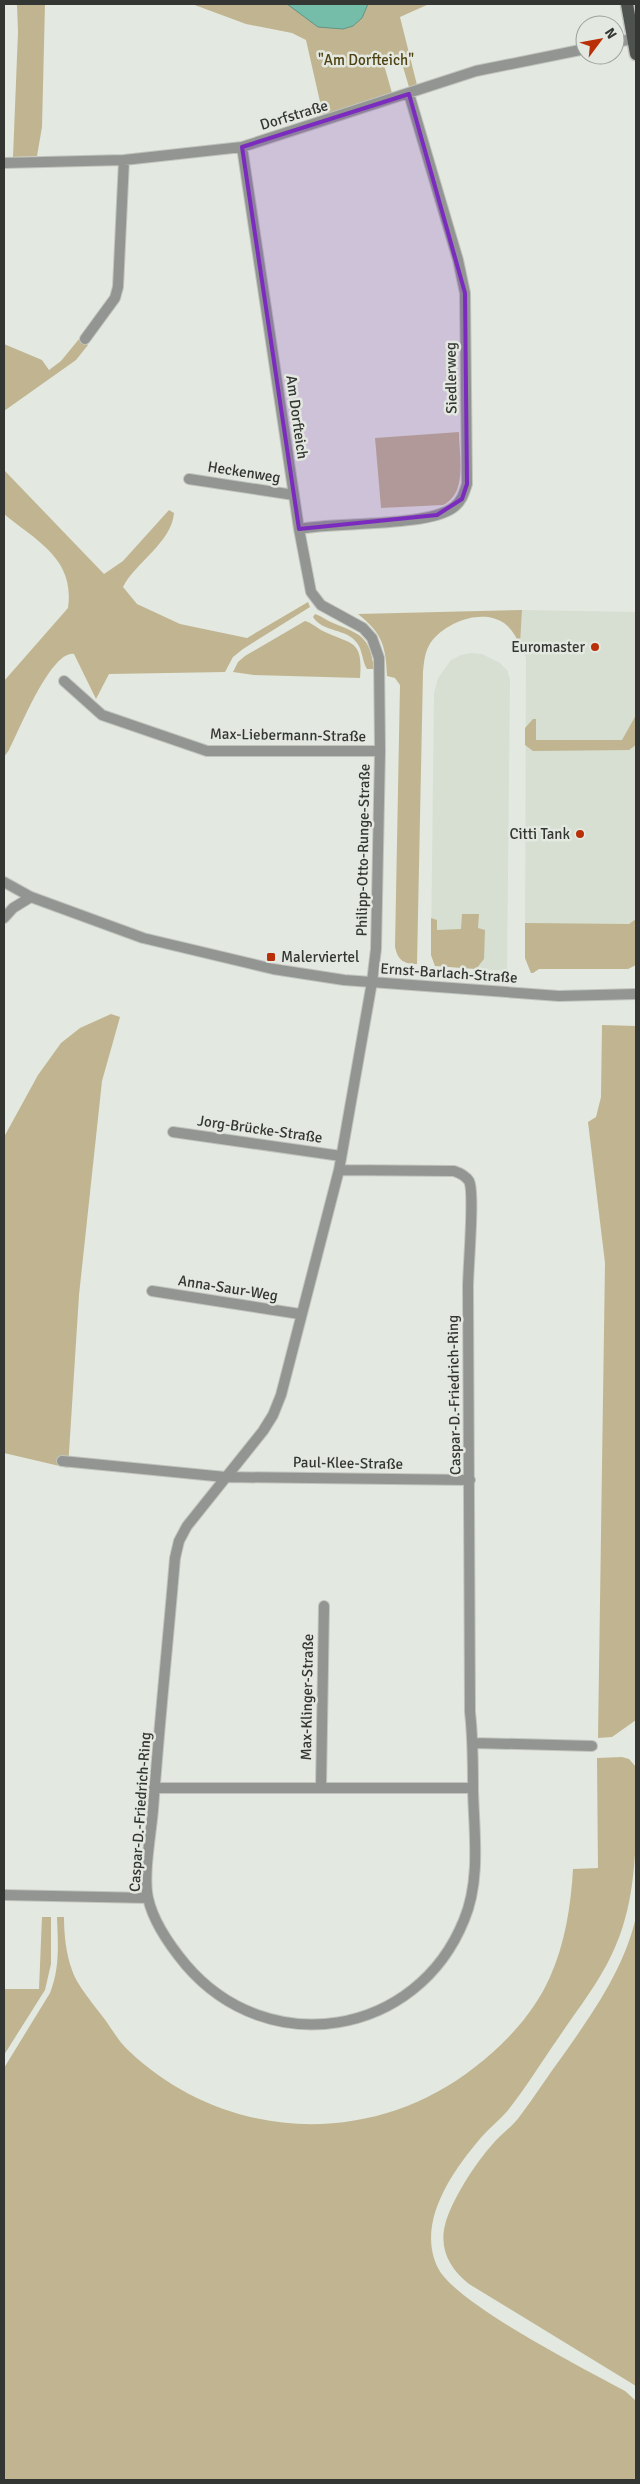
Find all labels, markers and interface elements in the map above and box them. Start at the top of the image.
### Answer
north arrow [575,15,625,65]
text: N [601,25,620,42]
park label: "Am Dorfteich" [318,51,414,69]
street label: Dorfstraße [258,96,330,134]
street label: Siedlerweg [441,342,461,414]
street label: Am Dorfteich [282,374,312,460]
street label: Heckenweg [206,457,282,487]
place label: Euromaster [511,638,585,656]
marker: Euromaster [589,641,601,653]
street label: Max-Liebermann-Straße [210,725,366,745]
street label: Philipp-Otto-Runge-Straße [352,763,374,937]
place label: Citti Tank [509,825,570,843]
marker: Citti Tank [574,828,586,840]
place label: Malerviertel [281,948,360,966]
marker: Malerviertel [265,951,277,963]
street label: Ernst-Barlach-Straße [380,959,518,987]
street label: Jorg-Brücke-Straße [196,1111,324,1147]
street label: Anna-Saur-Weg [177,1271,279,1305]
street label: Caspar-D.-Friedrich-Ring [444,1315,464,1475]
street label: Paul-Klee-Straße [293,1453,403,1473]
street label: Max-Klinger-Straße [297,1633,317,1761]
street label: Caspar-D.-Friedrich-Ring [125,1731,155,1893]

